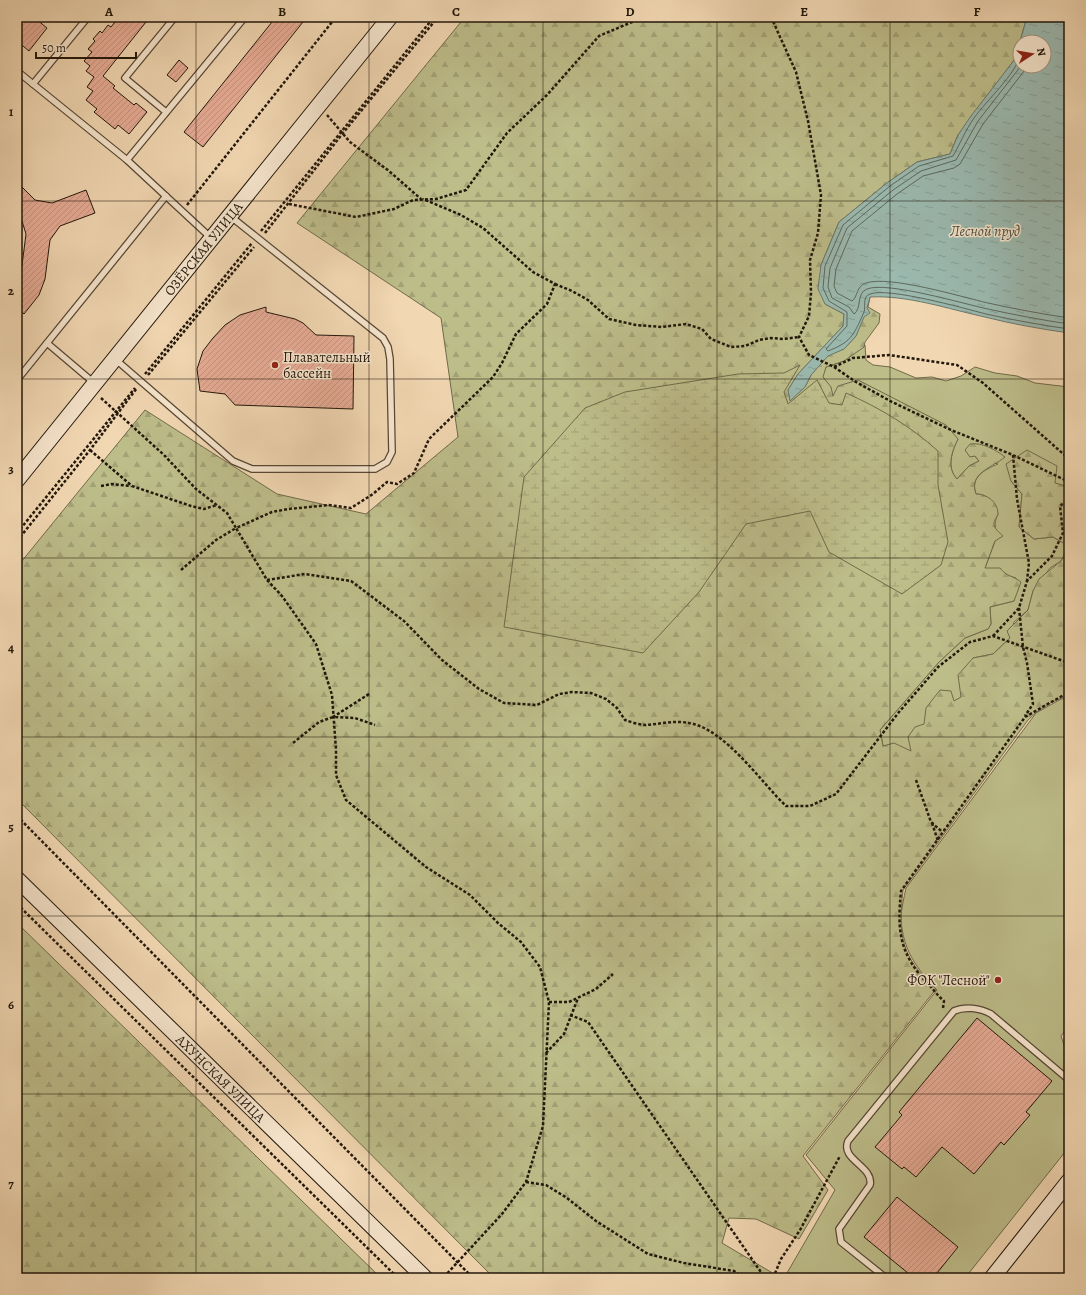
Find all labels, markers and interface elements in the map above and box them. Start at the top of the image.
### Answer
text: A [104,3,114,20]
text: B [278,3,286,20]
text: C [452,3,460,20]
text: D [625,3,635,20]
text: E [800,3,808,20]
text: F [974,3,981,20]
scale bar [36,34,136,60]
north arrow [1012,34,1052,74]
text: 50 m [42,40,66,56]
text: N [1033,47,1049,58]
text: 1 [9,103,14,120]
street label: ОЗЁРСКАЯ УЛИЦА [160,197,247,300]
water label: Лесной пруд [949,221,1020,241]
text: 2 [8,282,15,299]
place label: Плавательный бассейн [283,348,371,383]
marker: Плавательный бассейн [270,360,280,370]
text: 3 [8,460,14,477]
text: 4 [8,639,14,656]
text: 5 [8,818,14,835]
place label: ФОК "Лесной" [907,971,990,990]
marker: ФОК "Лесной" [993,975,1003,985]
text: 6 [8,996,14,1013]
street label: АХУНСКАЯ УЛИЦА [171,1029,270,1127]
text: 7 [8,1175,14,1192]

